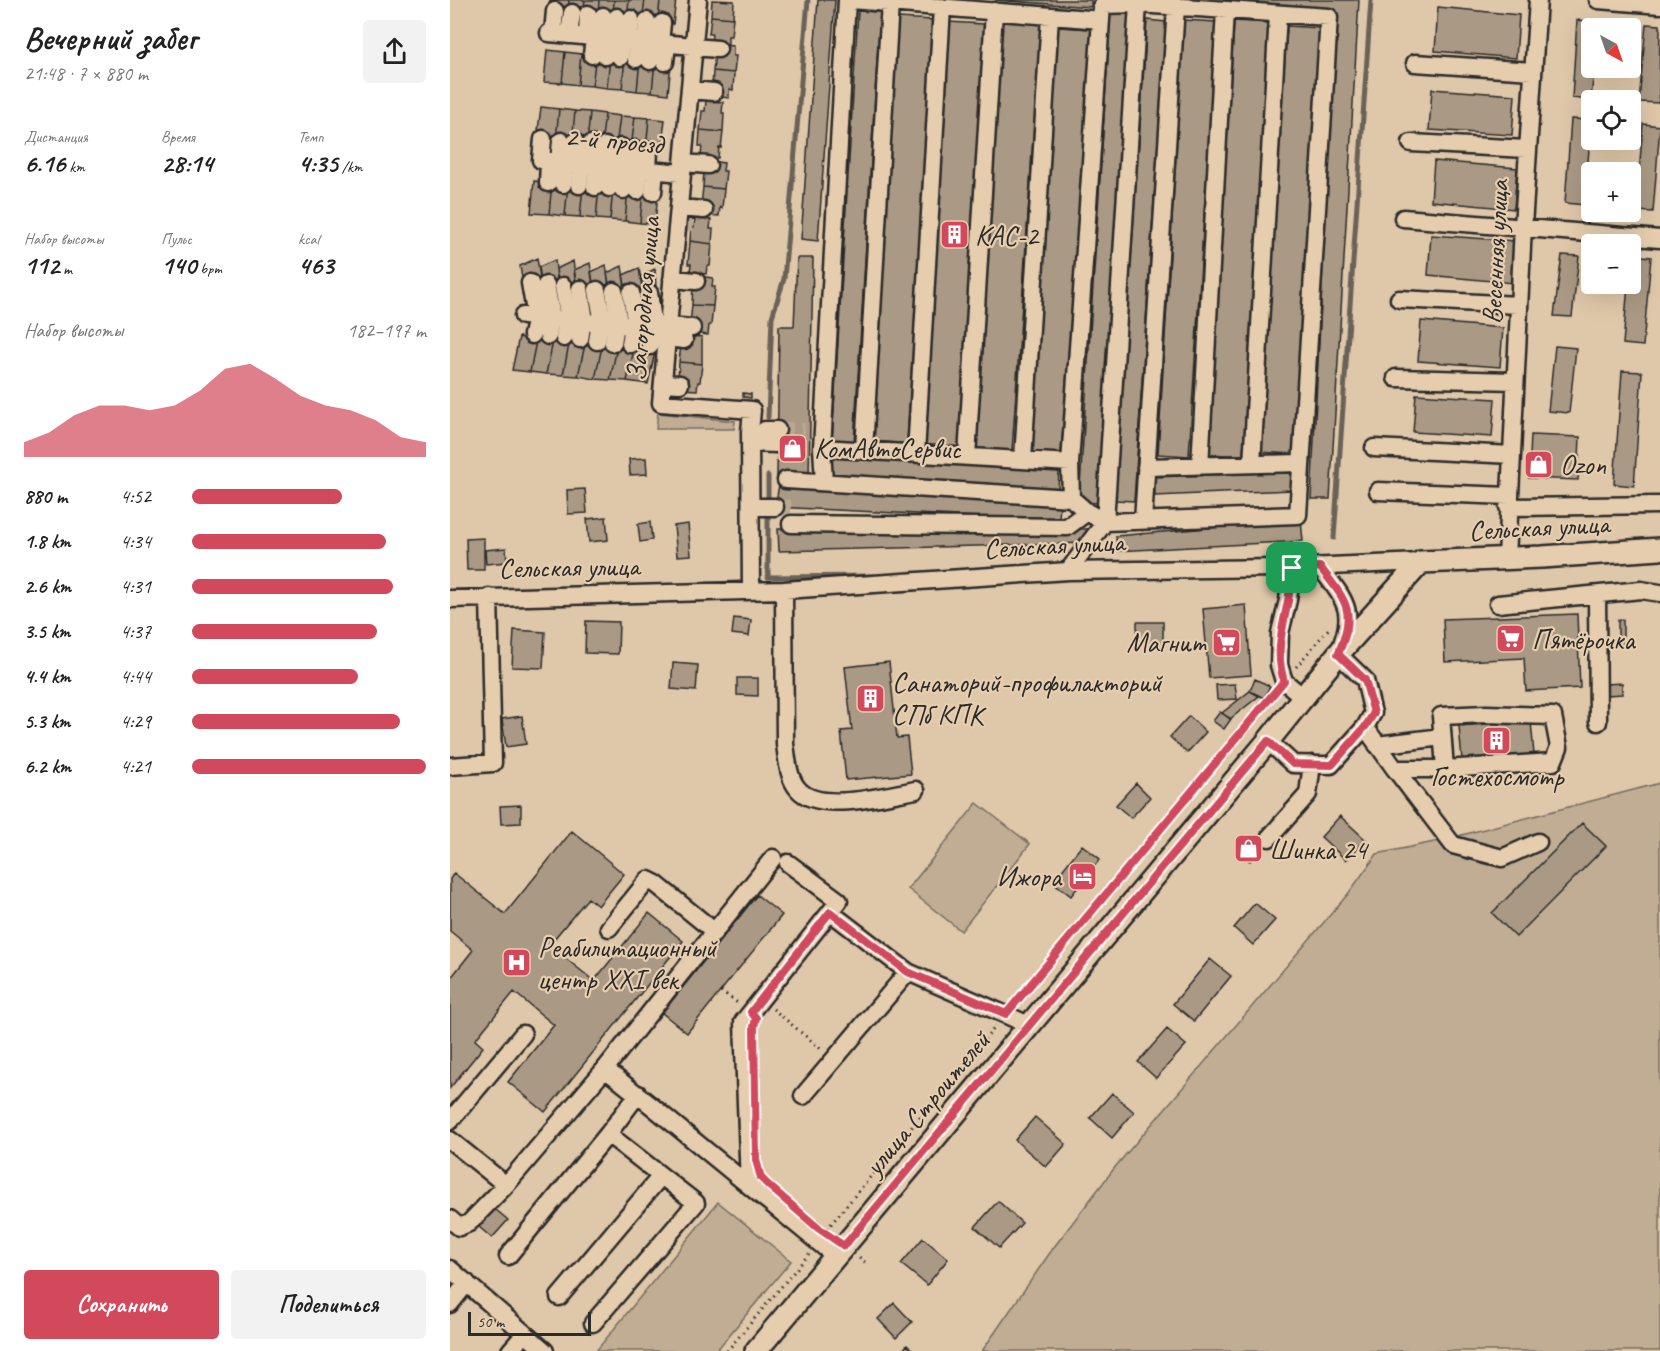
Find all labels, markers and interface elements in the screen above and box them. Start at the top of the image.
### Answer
text: Вечерний забег [24,17,197,59]
north arrow [1581,18,1641,78]
map controls [1581,18,1641,294]
button: share [363,20,426,83]
text: 21:48 · 7 × 880 m [24,61,148,86]
button: locate [1581,90,1641,150]
street label: 2-й проезд [563,118,668,162]
text: Дистанция [24,127,88,147]
text: Время [161,127,195,147]
text: Темп [298,127,324,147]
text: 6.16 [24,147,65,180]
text: 28:14 [161,147,213,180]
text: 4:35 [298,147,338,180]
text: km [65,157,85,177]
text: /km [338,157,363,177]
button: + [1581,162,1641,222]
street label: Весенняя улица [1474,177,1516,325]
street label: Загородная улица [618,214,668,383]
place label: КАС-2 [975,218,1041,253]
building icon: КАС-2 [938,219,970,251]
text: Набор высоты [24,229,103,249]
text: Пульс [161,229,192,249]
text: kcal [298,229,319,249]
button: − [1581,234,1641,294]
text: 112 [24,249,59,282]
text: 140 [161,249,196,282]
text: 463 [298,249,334,282]
text: m [59,259,72,279]
text: bpm [196,259,222,279]
text: Набор высоты [24,318,123,343]
text: 182–197 m [347,318,426,343]
place label: КомАвтоСервис [814,431,962,466]
shop icon: КомАвтоСервис [777,432,809,464]
place label: Ozon [1560,447,1606,482]
shop icon: Ozon [1523,448,1555,480]
text: 880 m [24,484,67,509]
text: 4:52 [120,484,151,509]
street label: Сельская улица [1468,506,1613,548]
street label: Сельская улица [983,524,1128,566]
text: 1.8 km [24,529,71,554]
text: 4:34 [120,529,151,554]
pin [1266,542,1317,593]
street label: Сельская улица [498,548,642,586]
icon: arrive [1275,551,1308,584]
text: 2.6 km [24,574,71,599]
text: 4:31 [120,574,151,599]
text: 3.5 km [24,619,70,644]
text: 4:37 [120,619,151,644]
place label: Пятёрочка [1532,622,1636,657]
supermarket icon: Пятёрочка [1495,623,1527,655]
place label: Магнит [1126,625,1207,660]
supermarket icon: Магнит [1211,626,1243,658]
text: 4.4 km [24,664,71,689]
text: 4:44 [120,664,151,689]
place label: Санаторий-профилакторий СПб КПК [892,665,1163,732]
building icon: Санаторий-профилакторий СПб КПК [855,682,887,714]
text: 5.3 km [24,709,70,734]
text: 4:29 [120,709,151,734]
building icon: Гостехосмотр [1481,725,1513,757]
text: 6.2 km [24,754,71,779]
text: 4:21 [120,754,151,779]
place label: Гостехосмотр [1430,759,1565,794]
place label: Шинка 24 [1269,832,1369,867]
shop icon: Шинка 24 [1232,833,1264,865]
place label: Ижора [997,859,1063,894]
hotel icon: Ижора [1066,860,1098,892]
place label: Реабилитационный центр ХХI век [538,930,718,997]
hospital icon: Реабилитационный центр ХХI век [501,947,533,979]
street label: улица Строителей [855,1022,999,1184]
button: Сохранить [24,1270,219,1339]
button: Поделиться [231,1270,426,1339]
scale bar [468,1309,591,1336]
text: 50 m [477,1312,504,1332]

